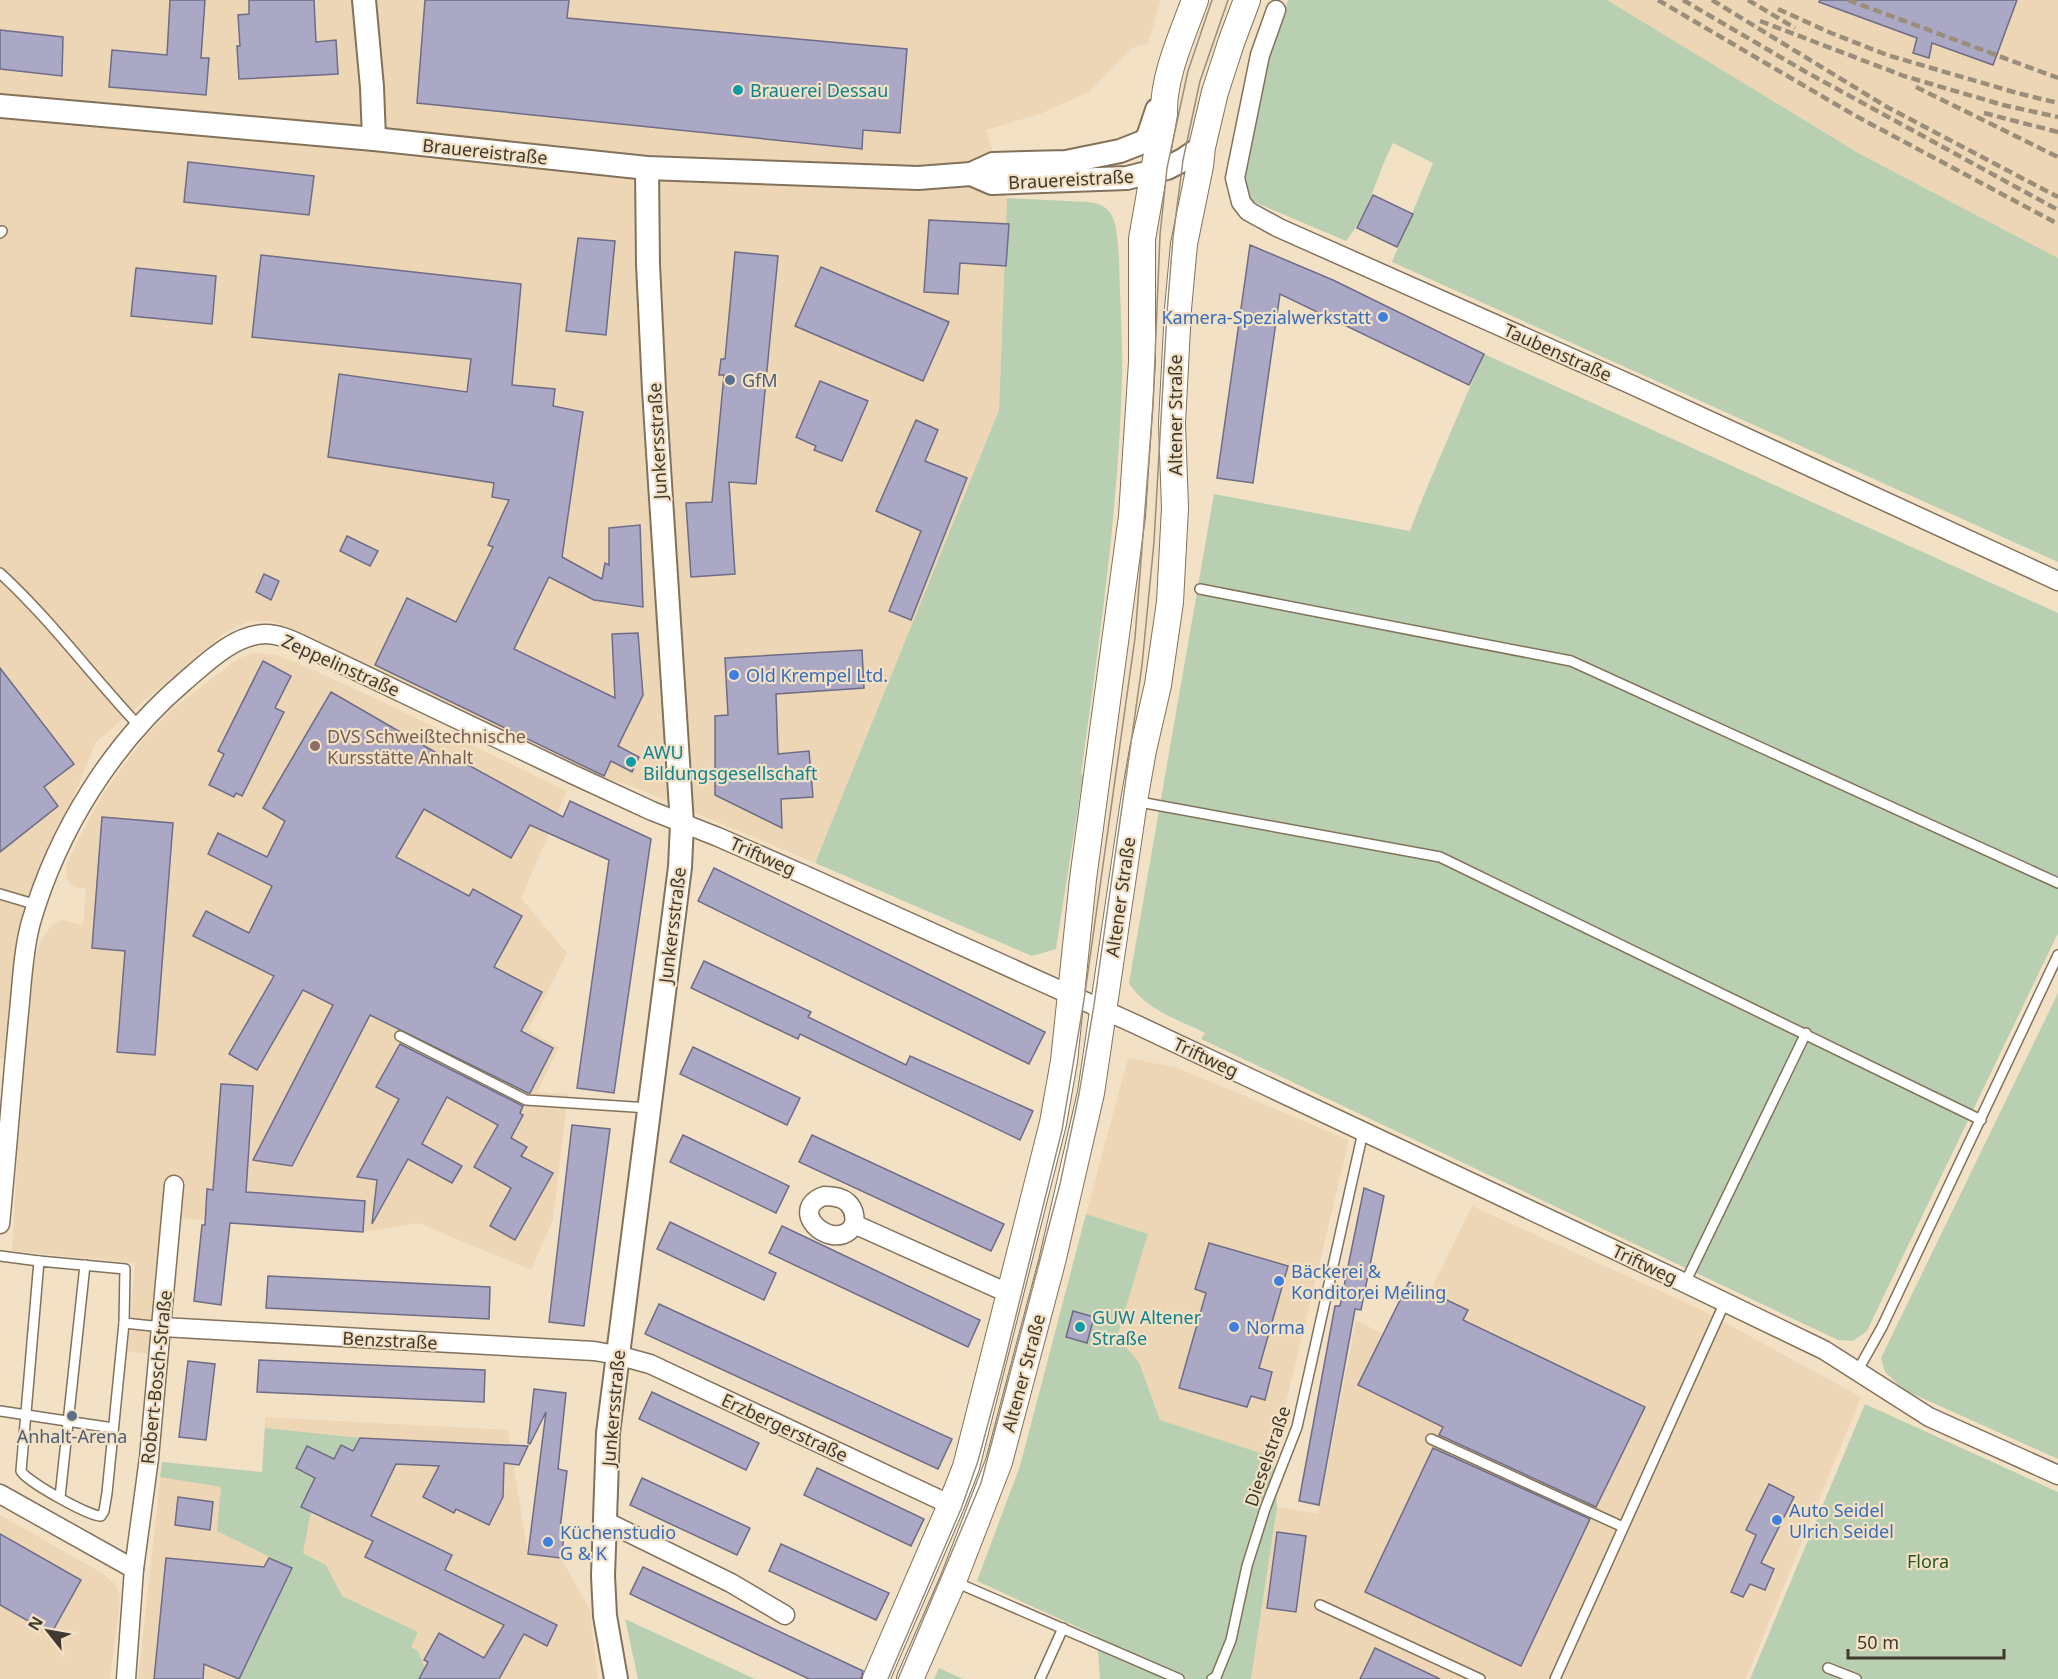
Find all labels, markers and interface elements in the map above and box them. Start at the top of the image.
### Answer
place label: Brauerei Dessau [750,78,888,102]
marker: Brauerei Dessau [731,83,745,97]
street label: Brauereistraße [421,132,549,170]
street label: Brauereistraße [1008,164,1134,194]
place label: Kamera-Spezialwerkstatt [1161,305,1371,329]
marker: Kamera-Spezialwerkstatt [1376,310,1390,324]
street label: Taubenstraße [1500,317,1616,387]
street label: Altener Straße [1163,354,1187,476]
place label: GfM [742,368,778,392]
marker: GfM [723,373,737,387]
street label: Junkersstraße [642,382,672,502]
street label: Zeppelinstraße [278,628,404,702]
place label: Old Krempel Ltd. [746,663,888,687]
marker: Old Krempel Ltd. [727,668,741,682]
place label: DVS Schweißtechnische Kursstätte Anhalt [327,724,526,769]
marker: DVS Schweißtechnische Kursstätte Anhalt [308,739,322,753]
place label: AWU Bildungsgesellschaft [643,740,818,785]
marker: AWU Bildungsgesellschaft [624,755,638,769]
street label: Triftweg [726,831,800,881]
street label: Altener Straße [1100,835,1140,959]
street label: Junkersstraße [653,866,691,986]
street label: Triftweg [1170,1031,1242,1083]
street label: Triftweg [1609,1238,1681,1290]
place label: Bäckerei & Konditorei Meiling [1291,1259,1446,1304]
marker: Bäckerei & Konditorei Meiling [1272,1274,1286,1288]
street label: Robert-Bosch-Straße [135,1289,177,1465]
place label: GUW Altener Straße [1092,1305,1202,1350]
street label: Altener Straße [996,1311,1050,1435]
place label: Norma [1246,1315,1305,1339]
marker: GUW Altener Straße [1073,1320,1087,1334]
marker: Norma [1227,1320,1241,1334]
street label: Benzstraße [342,1326,438,1354]
street label: Junkersstraße [596,1349,630,1469]
street label: Erzbergerstraße [718,1387,852,1467]
street label: Dieselstraße [1239,1402,1295,1510]
marker: Anhalt-Arena [65,1409,79,1423]
place label: Anhalt-Arena [17,1424,127,1448]
place label: Auto Seidel Ulrich Seidel [1789,1498,1894,1543]
marker: Auto Seidel Ulrich Seidel [1770,1513,1784,1527]
place label: Küchenstudio G & K [560,1520,676,1565]
marker: Küchenstudio G & K [541,1535,555,1549]
park label: Flora [1907,1549,1949,1573]
north arrow [18,1601,78,1661]
text: N [22,1612,48,1635]
scale bar [1848,1622,2004,1660]
text: 50 m [1857,1630,1899,1654]

